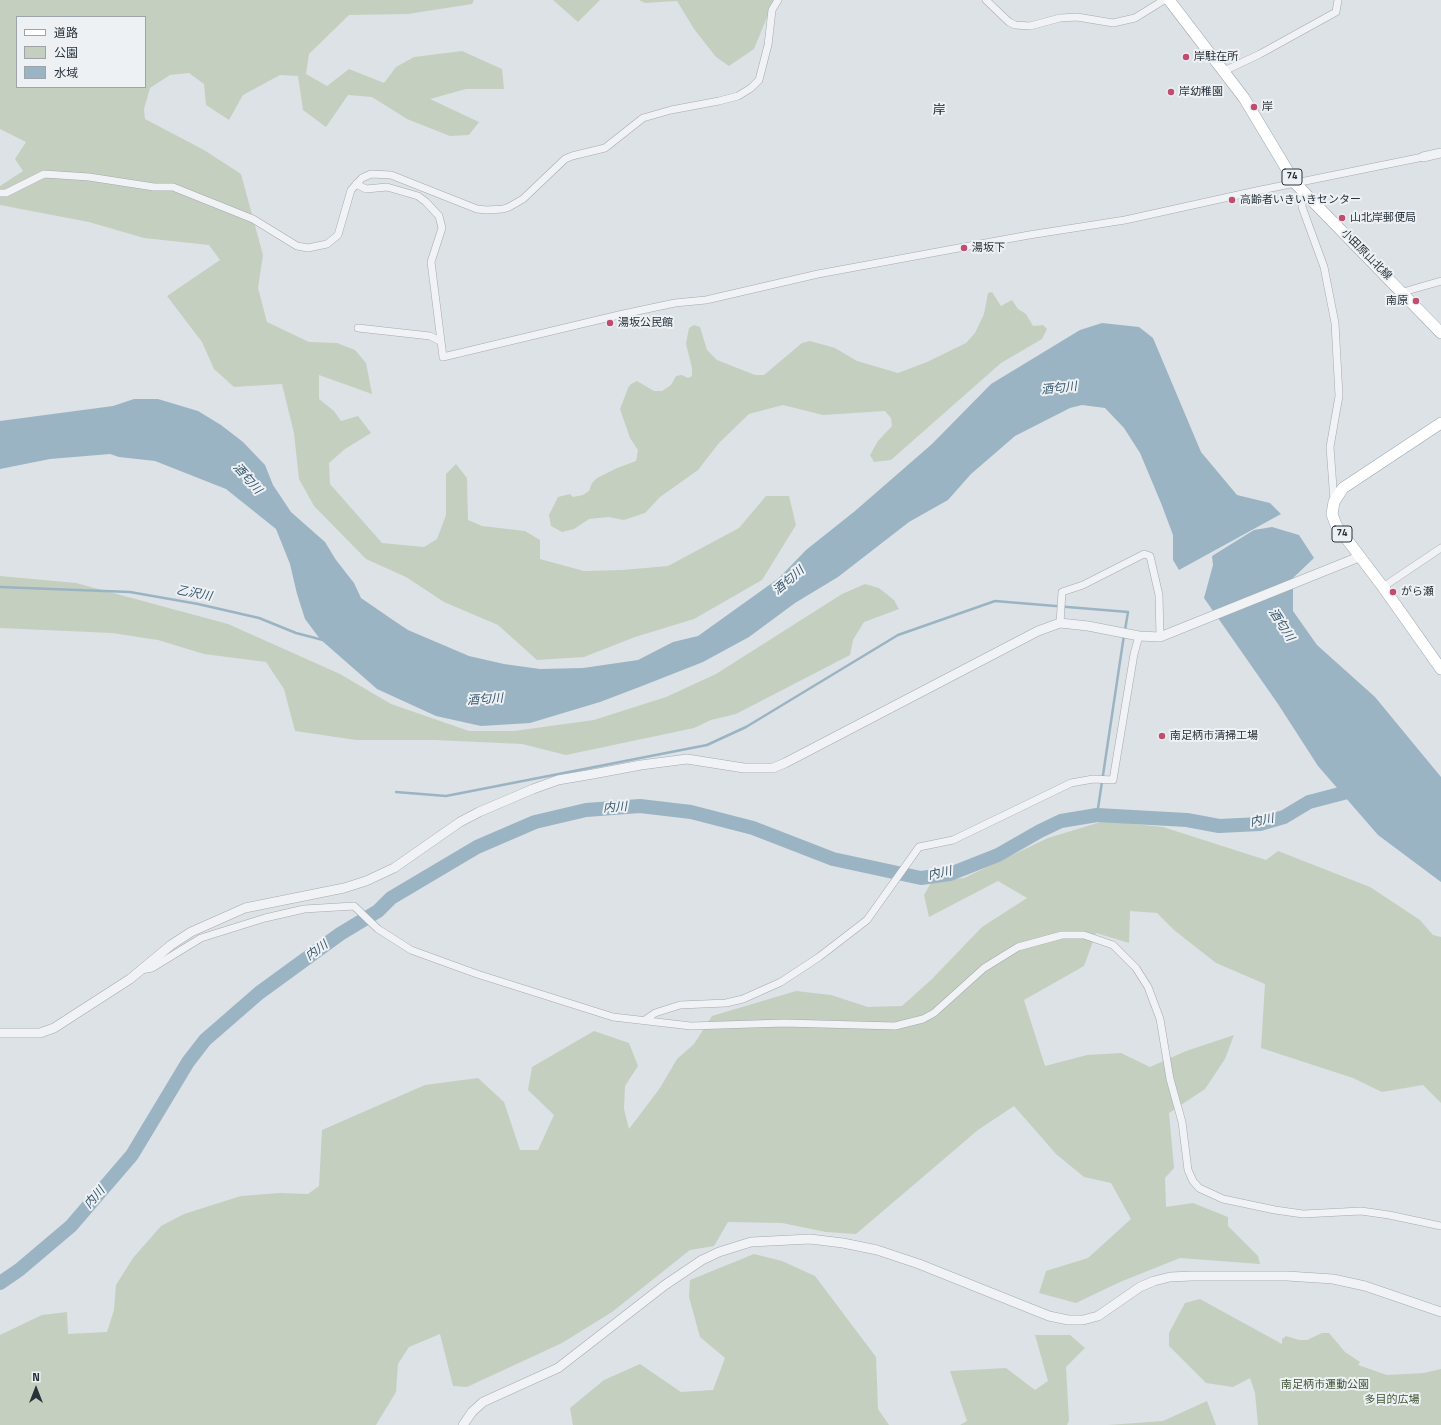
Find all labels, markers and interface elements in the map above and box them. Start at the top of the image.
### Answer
legend [16,16,146,88]
text: 道路 [54,23,78,42]
text: 公園 [54,43,78,62]
place label: 岸駐在所 [1194,50,1238,64]
marker: 岸駐在所 [1181,52,1191,62]
text: 水域 [54,63,78,82]
place label: 岸幼稚園 [1179,85,1223,99]
marker: 岸幼稚園 [1166,87,1176,97]
place label: 岸 [1262,100,1273,114]
marker: 岸 [1249,102,1259,112]
district label: 岸 [933,103,945,119]
road number: 74 [1282,169,1302,185]
place label: 高齢者いきいきセンター [1240,193,1361,207]
marker: 高齢者いきいきセンター [1227,195,1237,205]
place label: 山北岸郵便局 [1350,211,1416,225]
marker: 山北岸郵便局 [1337,213,1347,223]
street label: 小田原山北線 [1338,227,1394,283]
place label: 湯坂下 [972,241,1005,255]
marker: 湯坂下 [959,243,969,253]
place label: 南原 [1386,294,1408,308]
marker: 南原 [1411,296,1421,306]
place label: 湯坂公民館 [618,316,673,330]
marker: 湯坂公民館 [605,318,615,328]
water label: 酒匂川 [1040,380,1078,398]
water label: 酒匂川 [230,461,264,497]
road number: 74 [1332,526,1352,542]
water label: 酒匂川 [771,564,807,598]
water label: 乙沢川 [175,583,213,605]
place label: がら瀬 [1401,585,1434,599]
marker: がら瀬 [1388,587,1398,597]
water label: 酒匂川 [1265,606,1297,644]
water label: 酒匂川 [467,692,503,708]
place label: 南足柄市清掃工場 [1170,729,1258,743]
marker: 南足柄市清掃工場 [1157,731,1167,741]
water label: 内川 [603,800,627,816]
water label: 内川 [1249,812,1275,830]
water label: 内川 [927,864,953,884]
water label: 内川 [303,938,331,964]
water label: 内川 [82,1184,108,1212]
north arrow [16,1369,56,1409]
text: N [32,1369,40,1385]
park label: 南足柄市運動公園 [1281,1378,1369,1392]
park label: 多目的広場 [1365,1393,1419,1407]

